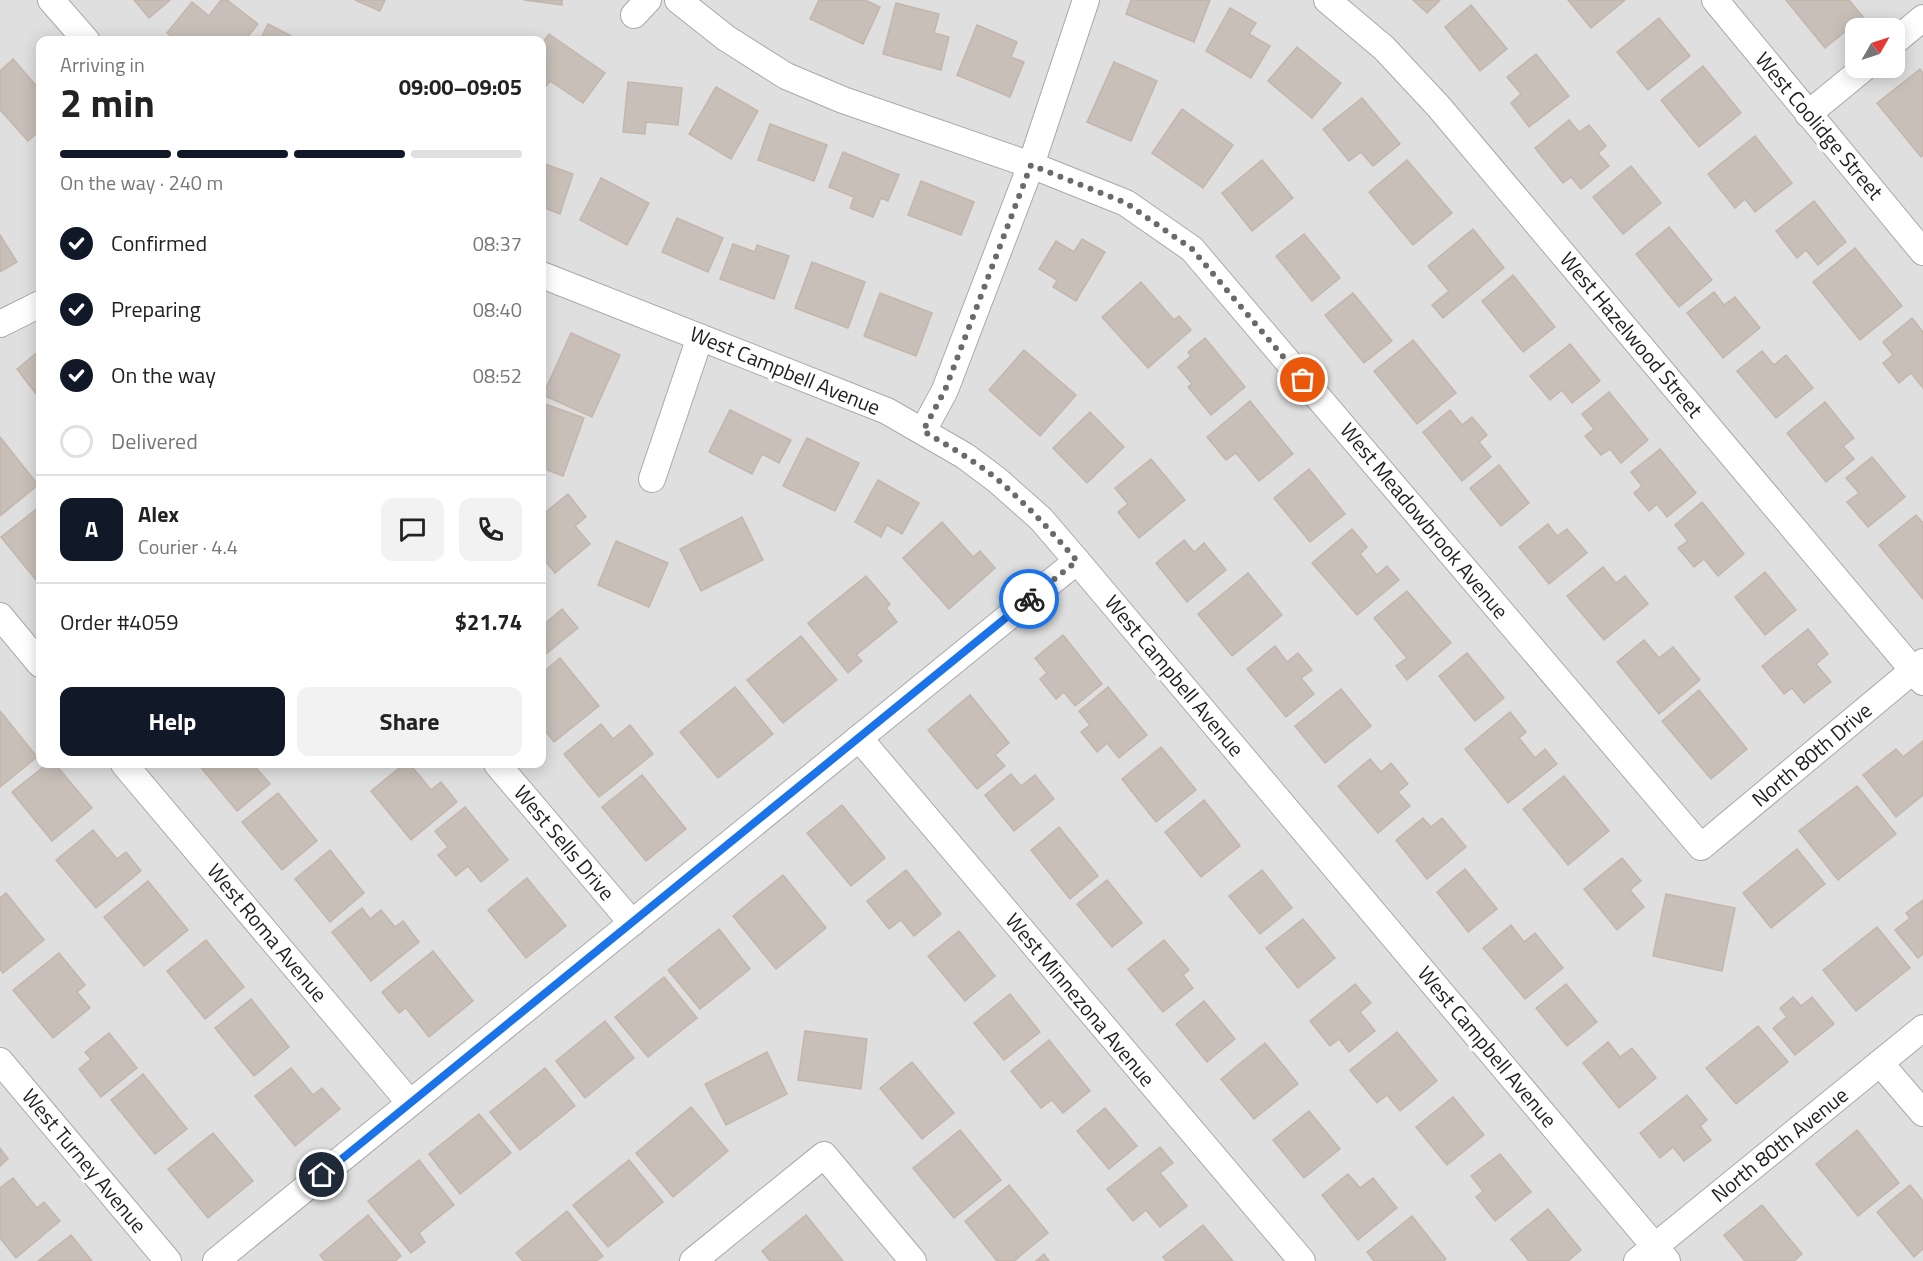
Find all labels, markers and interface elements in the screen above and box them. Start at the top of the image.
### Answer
north arrow [1845,18,1905,78]
map controls [1845,18,1905,78]
street label: West Coolidge Street [1748,44,1892,207]
text: Arriving in [60,49,145,80]
text: 09:00–09:05 [399,70,522,104]
text: 2 min [60,73,155,132]
text: On the way · 240 m [60,167,223,198]
text: Confirmed [111,226,207,260]
icon: check [60,227,93,260]
text: 08:37 [473,228,522,259]
street label: West Hazelwood Street [1553,244,1711,425]
text: Preparing [111,292,201,326]
icon: check [60,293,93,326]
text: 08:40 [473,294,522,325]
street label: West Campbell Avenue [685,317,885,423]
pin [1277,354,1328,405]
text: On the way [111,358,216,392]
icon: check [60,359,93,392]
text: 08:52 [473,360,522,391]
icon: bag [1286,363,1319,396]
street label: West Meadowbrook Avenue [1333,415,1517,626]
text: Delivered [111,424,198,458]
text: Alex [138,497,179,531]
button: chat [381,498,444,561]
button: phone [459,498,522,561]
text: A [85,512,98,546]
text: Courier · 4.4 [138,531,238,562]
courier [999,569,1059,629]
icon: bike [1013,583,1046,616]
street label: West Campbell Avenue [1097,587,1252,763]
text: Order #4059 [60,605,179,639]
text: $21.74 [455,605,522,639]
button: Help [60,687,285,756]
button: Share [297,687,522,756]
street label: North 80th Drive [1744,694,1878,814]
street label: West Sells Drive [507,777,623,907]
street label: West Roma Avenue [200,856,336,1009]
street label: West Minnezona Avenue [998,905,1163,1093]
street label: West Campbell Avenue [1410,958,1565,1134]
street label: North 80th Avenue [1704,1079,1855,1210]
street label: West Turney Avenue [15,1081,155,1240]
pin [296,1149,347,1200]
icon: home [305,1158,338,1191]

